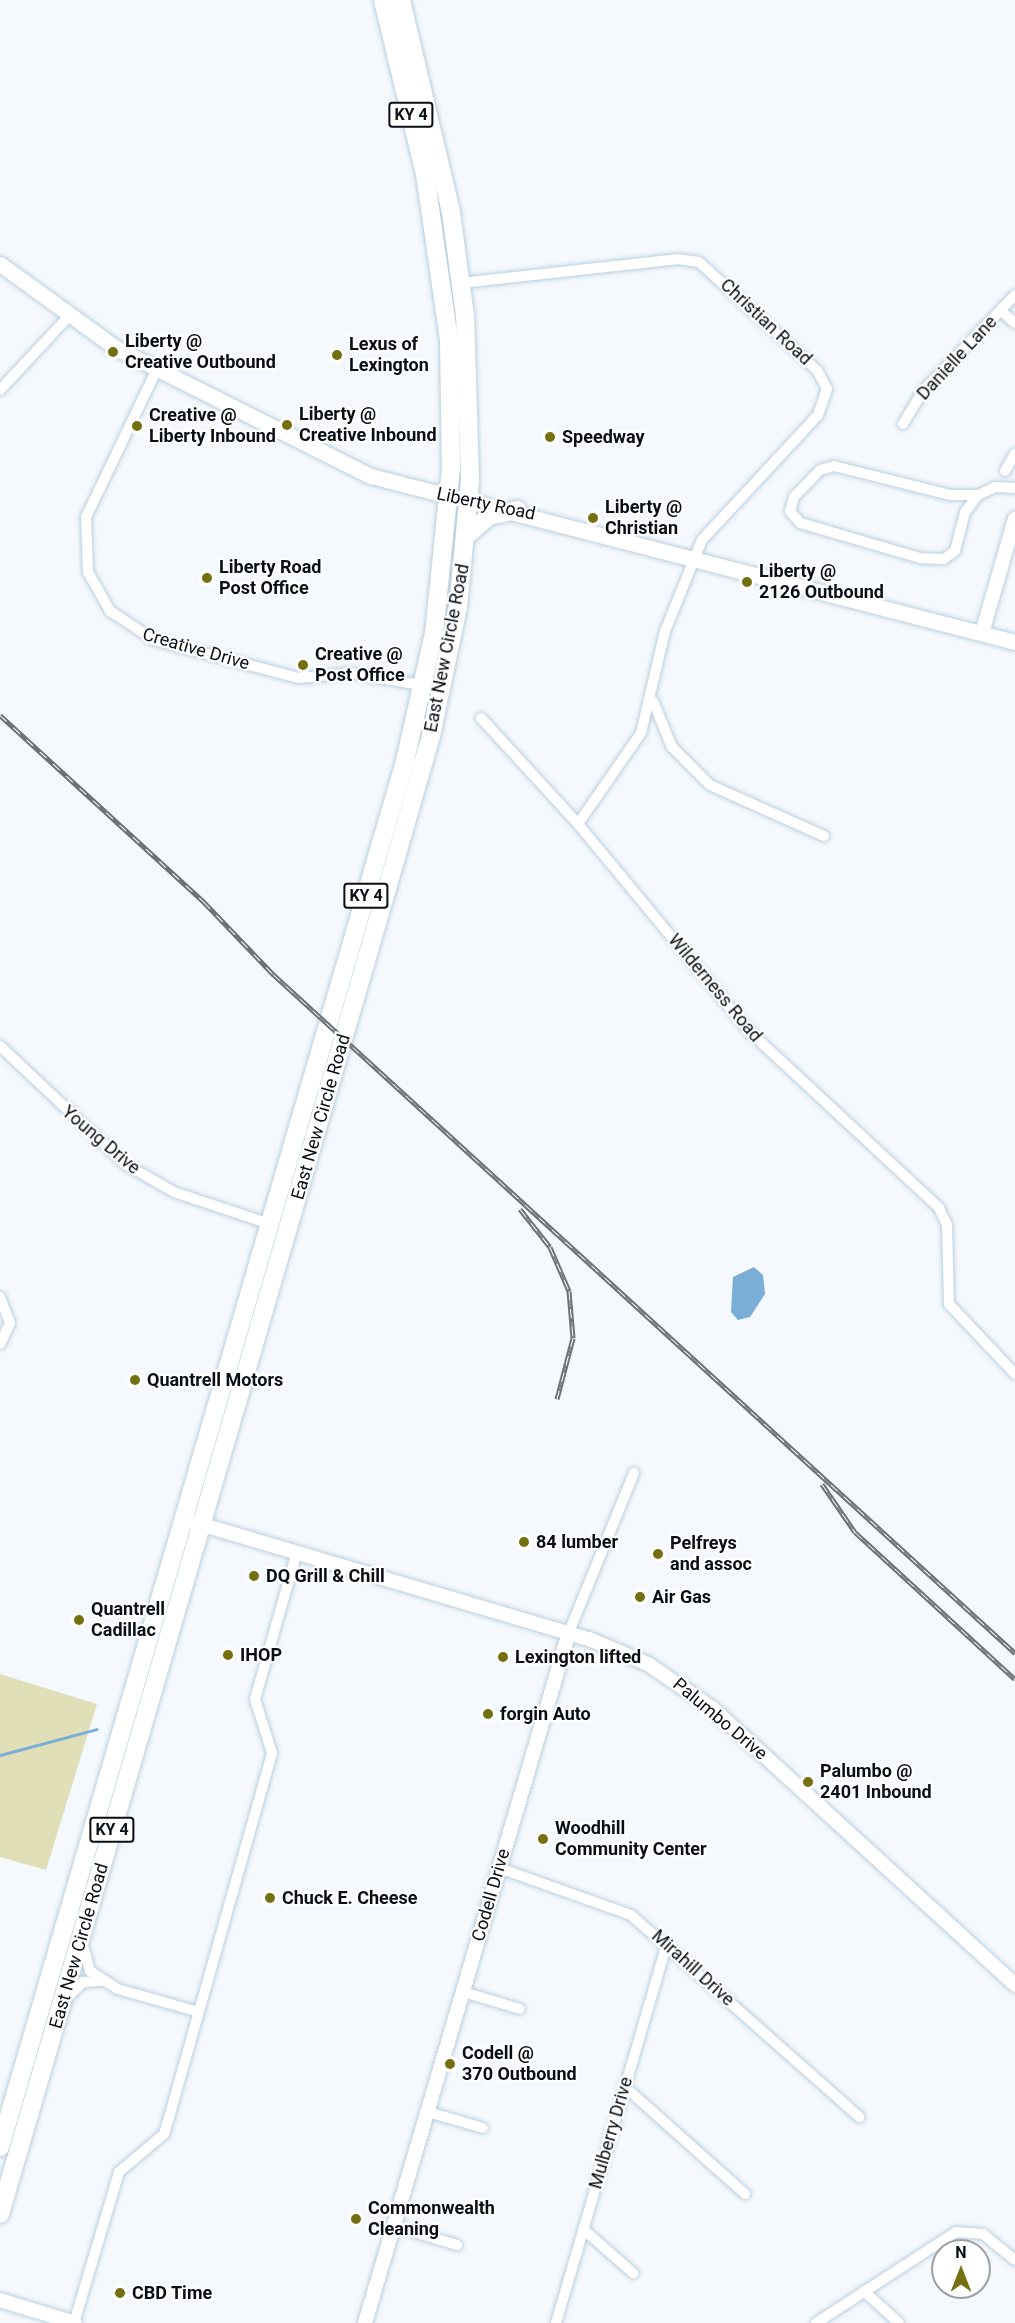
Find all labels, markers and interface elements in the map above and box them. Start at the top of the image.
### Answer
road number: KY 4 [387,102,435,128]
street label: Christian Road [716,274,816,370]
street label: Danielle Lane [913,311,1001,405]
place label: Liberty @ Creative Outbound [125,331,276,374]
place label: Lexus of Lexington [349,334,429,376]
marker: Liberty @ Creative Outbound [106,345,120,359]
marker: Lexus of Lexington [330,348,344,362]
place label: Liberty @ Creative Inbound [299,404,437,446]
place label: Creative @ Liberty Inbound [149,405,276,448]
marker: Liberty @ Creative Inbound [280,418,294,432]
marker: Creative @ Liberty Inbound [130,419,144,433]
place label: Speedway [562,426,645,448]
marker: Speedway [543,430,557,444]
street label: Liberty Road [435,483,537,525]
place label: Liberty @ Christian [605,497,682,540]
marker: Liberty @ Christian [586,511,600,525]
place label: Liberty Road Post Office [219,557,321,600]
place label: Liberty @ 2126 Outbound [759,561,884,604]
street label: East New Circle Road [420,562,474,734]
marker: Liberty Road Post Office [200,571,214,585]
marker: Liberty @ 2126 Outbound [740,575,754,589]
street label: Creative Drive [140,623,252,675]
place label: Creative @ Post Office [315,644,405,686]
marker: Creative @ Post Office [296,658,310,672]
road number: KY 4 [342,883,390,909]
street label: Wilderness Road [664,930,766,1046]
street label: East New Circle Road [287,1032,355,1202]
street label: Young Drive [58,1101,144,1179]
place label: Quantrell Motors [147,1369,283,1391]
marker: Quantrell Motors [128,1373,142,1387]
place label: 84 lumber [536,1531,618,1553]
place label: Pelfreys and assoc [670,1533,752,1576]
marker: 84 lumber [517,1535,531,1549]
marker: Pelfreys and assoc [651,1547,665,1561]
place label: DQ Grill & Chill [266,1565,385,1587]
marker: DQ Grill & Chill [247,1569,261,1583]
place label: Air Gas [652,1586,711,1608]
marker: Air Gas [633,1590,647,1604]
place label: Quantrell Cadillac [91,1599,165,1642]
marker: Quantrell Cadillac [72,1613,86,1627]
place label: IHOP [240,1644,282,1666]
place label: Lexington lifted [515,1646,641,1668]
marker: IHOP [221,1648,235,1662]
marker: Lexington lifted [496,1650,510,1664]
street label: Palumbo Drive [668,1673,772,1765]
place label: forgin Auto [500,1703,591,1725]
marker: forgin Auto [481,1707,495,1721]
place label: Palumbo @ 2401 Inbound [820,1761,932,1804]
marker: Palumbo @ 2401 Inbound [801,1775,815,1789]
road number: KY 4 [88,1817,136,1843]
place label: Woodhill Community Center [555,1818,707,1860]
marker: Woodhill Community Center [536,1832,550,1846]
street label: Codell Drive [467,1846,515,1944]
street label: East New Circle Road [45,1861,113,2031]
place label: Chuck E. Cheese [282,1887,417,1909]
marker: Chuck E. Cheese [263,1891,277,1905]
street label: Mirahill Drive [647,1925,739,2011]
place label: Codell @ 370 Outbound [462,2043,577,2086]
marker: Codell @ 370 Outbound [443,2057,457,2071]
street label: Mulberry Drive [585,2075,637,2191]
place label: Commonwealth Cleaning [368,2198,495,2240]
marker: Commonwealth Cleaning [349,2212,363,2226]
north arrow [931,2239,991,2299]
text: N [955,2243,967,2262]
place label: CBD Time [132,2282,213,2304]
marker: CBD Time [113,2286,127,2300]

